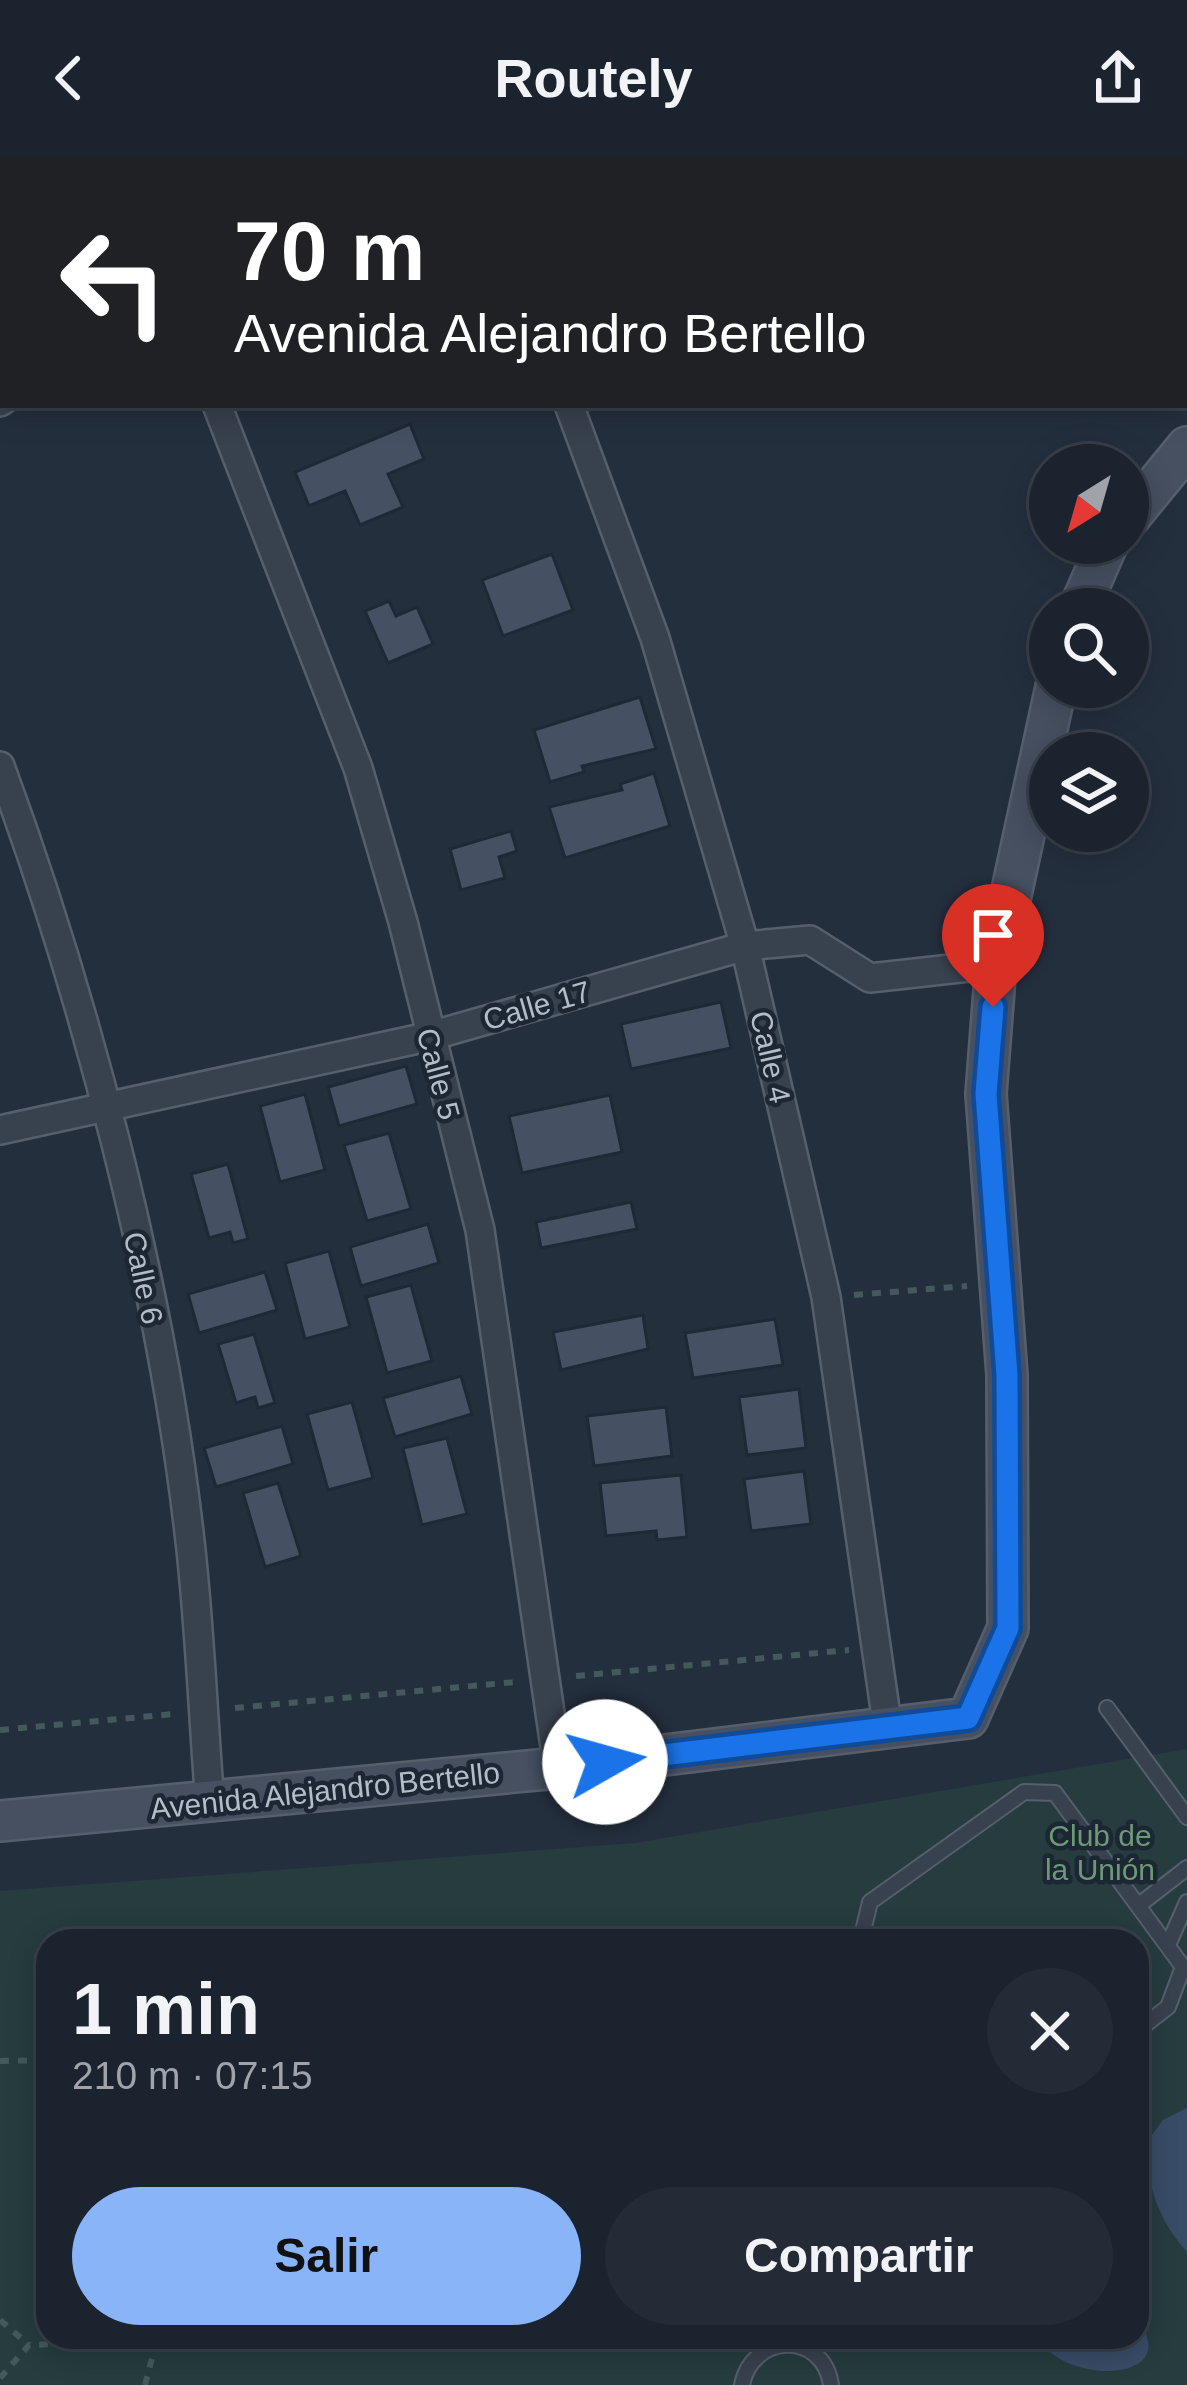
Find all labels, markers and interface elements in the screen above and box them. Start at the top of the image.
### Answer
icon: back [36,45,102,111]
icon: share [1085,45,1151,111]
text: Routely [494,48,693,108]
icon: left [36,204,192,360]
text: 70 m [234,204,425,298]
text: Avenida Alejandro Bertello [234,303,866,363]
north arrow [1029,444,1149,564]
map controls [1029,444,1149,852]
button: search [1029,588,1149,708]
button: layers [1029,732,1149,852]
pin [942,884,1044,1007]
icon: arrive [960,902,1026,968]
street label: Calle 17 [479,974,594,1037]
street label: Calle 4 [744,1008,797,1106]
street label: Calle 5 [410,1024,467,1123]
street label: Calle 6 [118,1229,169,1327]
position arrow [542,1699,668,1825]
street label: Avenida Alejandro Bertello [149,1756,501,1825]
park label: Club de la Unión [1045,1819,1155,1886]
button: close [987,1968,1113,2094]
text: 1 min [72,1969,260,2049]
text: 210 m · 07:15 [72,2054,313,2097]
button: Salir [72,2187,581,2325]
button: Compartir [605,2187,1113,2325]

